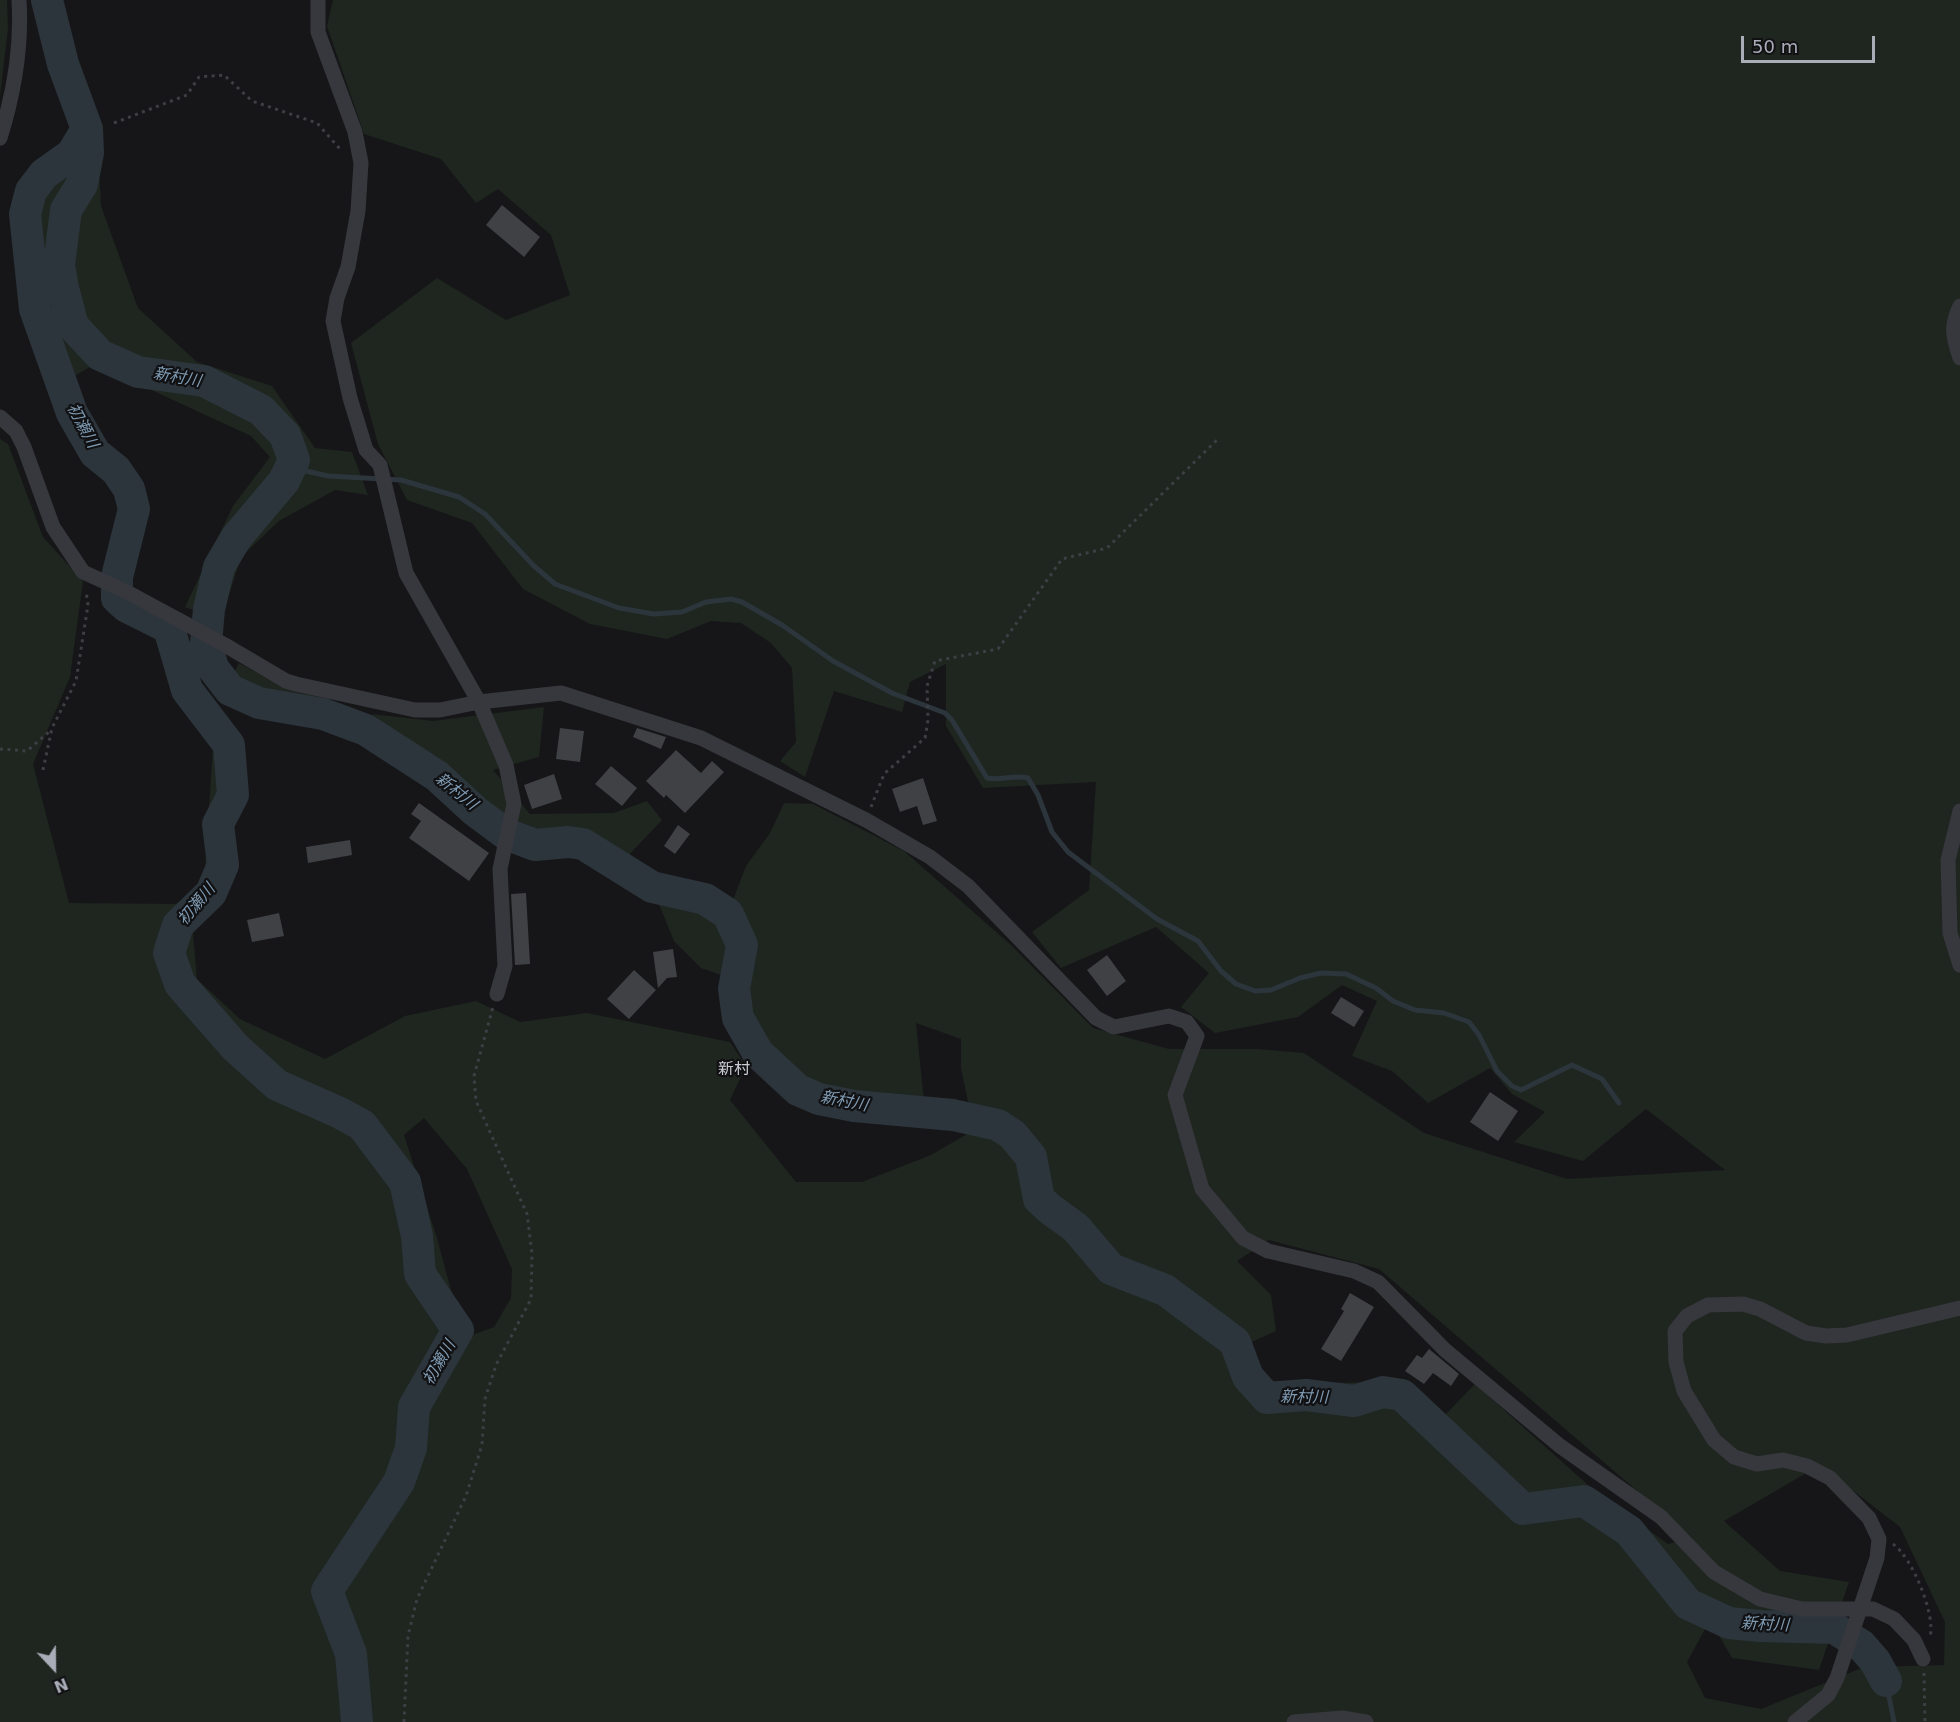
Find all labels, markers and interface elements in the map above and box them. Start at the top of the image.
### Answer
scale bar [1744,24,1878,62]
text: 50 m [1752,36,1798,57]
water label: 新村川 [152,364,202,392]
water label: 初瀬川 [62,400,102,452]
water label: 新村川 [431,769,481,815]
water label: 初瀬川 [174,880,220,930]
district label: 新村 [718,1060,750,1080]
water label: 新村川 [819,1088,869,1116]
water label: 初瀬川 [420,1337,460,1389]
water label: 新村川 [1280,1388,1328,1408]
water label: 新村川 [1741,1614,1789,1636]
north arrow [24,1638,84,1698]
text: N [51,1674,71,1696]

